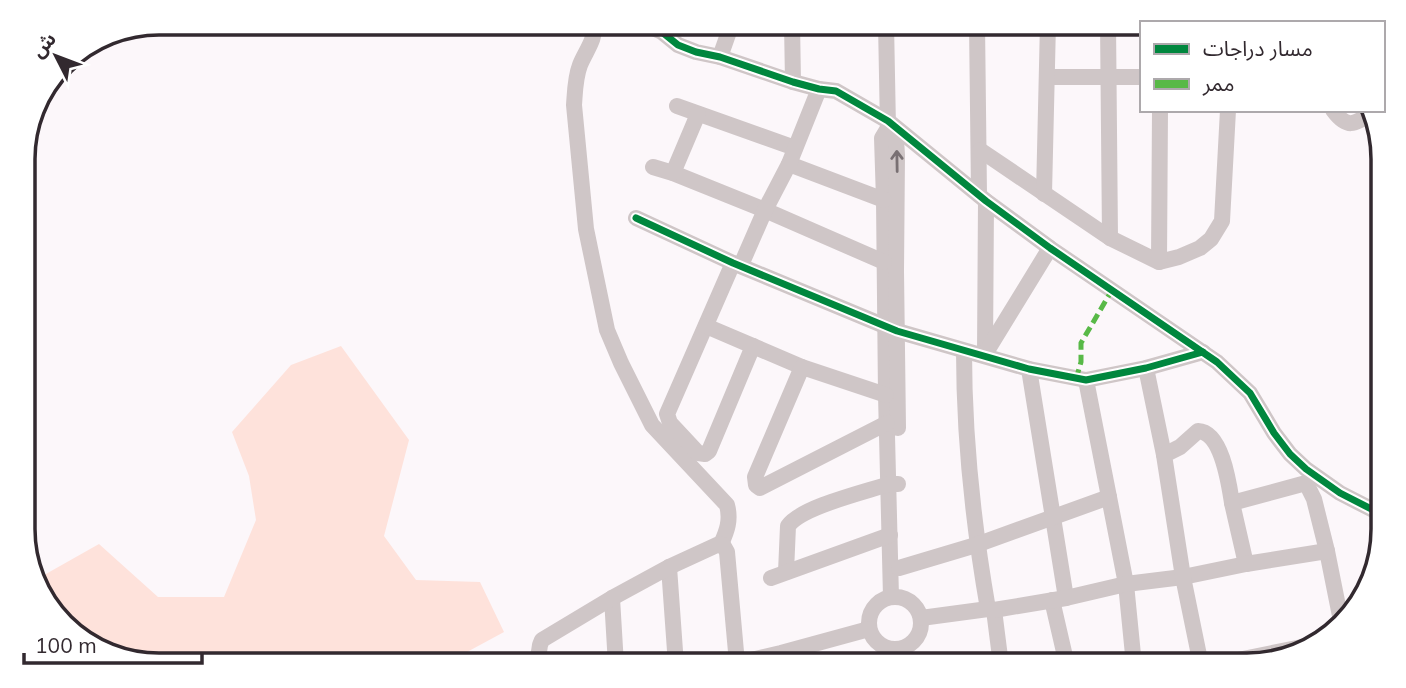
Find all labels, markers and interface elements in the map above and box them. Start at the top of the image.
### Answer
north arrow [21,21,91,91]
legend [1140,21,1385,112]
text: ش [26,27,61,62]
text: مسار دراجات [1203,35,1313,61]
text: ممر [1202,70,1234,96]
one-way arrow [890,150,904,173]
scale bar [24,622,203,666]
text: 100 m [35,632,97,658]

